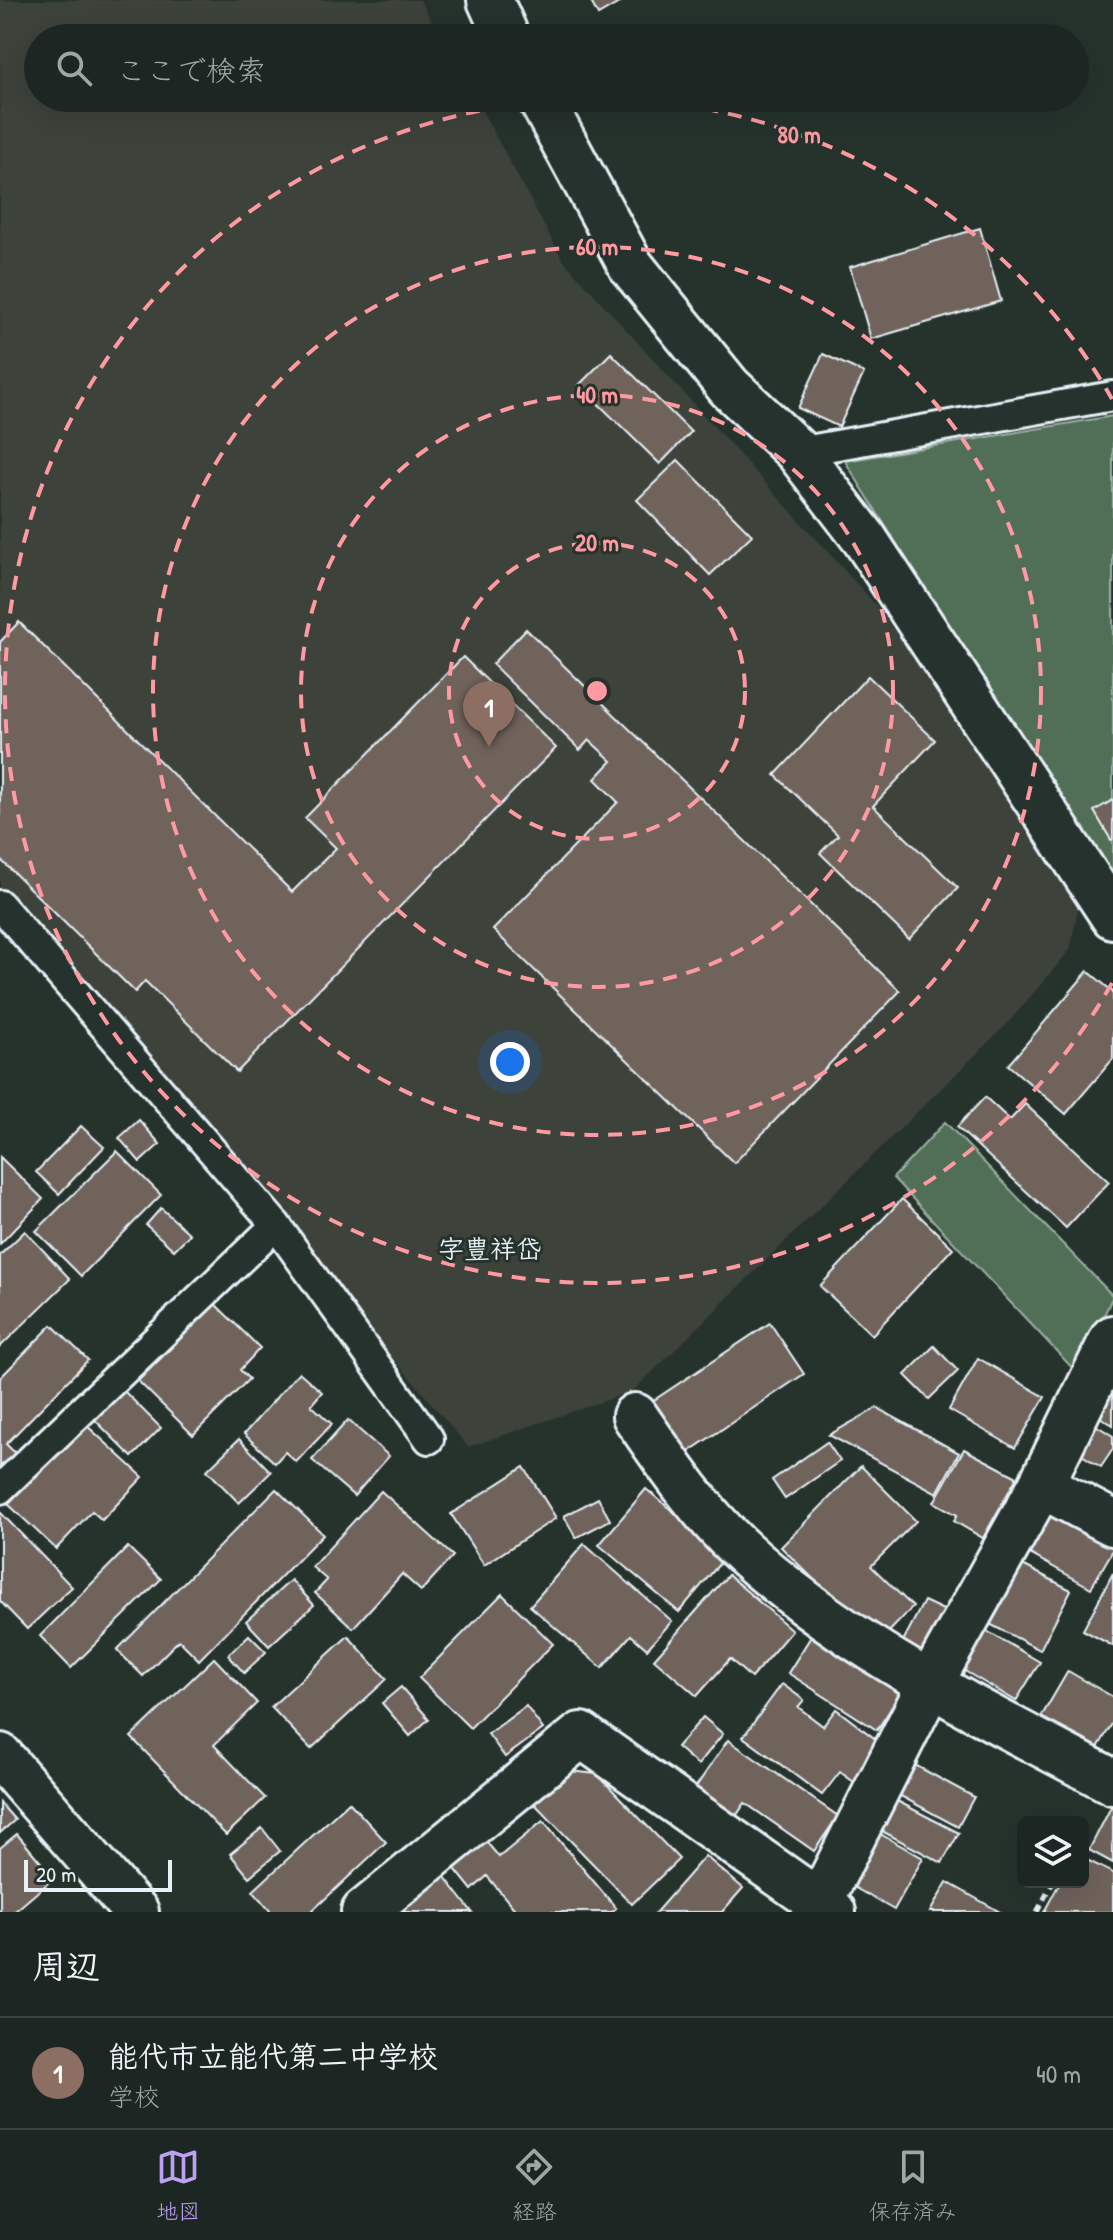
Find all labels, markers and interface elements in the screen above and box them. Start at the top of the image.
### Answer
search box [24,24,1089,112]
icon: search [52,46,96,90]
text: ここで検索 [116,50,266,90]
text: 80 m [778,118,820,150]
text: 60 m [576,230,618,262]
text: 40 m [576,378,618,410]
text: 20 m [575,526,619,558]
centre of rings [583,677,611,705]
pin: 1 [463,681,515,747]
your location [490,1042,530,1082]
district label: 字豊祥岱 [438,1231,542,1266]
map controls [1017,1816,1089,1888]
button: layers [1017,1816,1089,1888]
scale bar [24,1856,172,1892]
text: 20 m [36,1859,76,1889]
text: 周辺 [32,1943,100,1989]
text: 能代市立能代第二中学校 [108,2036,438,2076]
text: 1 [53,2056,63,2091]
text: 40 m [1036,2056,1081,2091]
text: 学校 [108,2079,160,2114]
tab: 地図 [156,2145,200,2226]
tab: 経路 [512,2145,557,2226]
tab: 保存済み [869,2145,957,2226]

